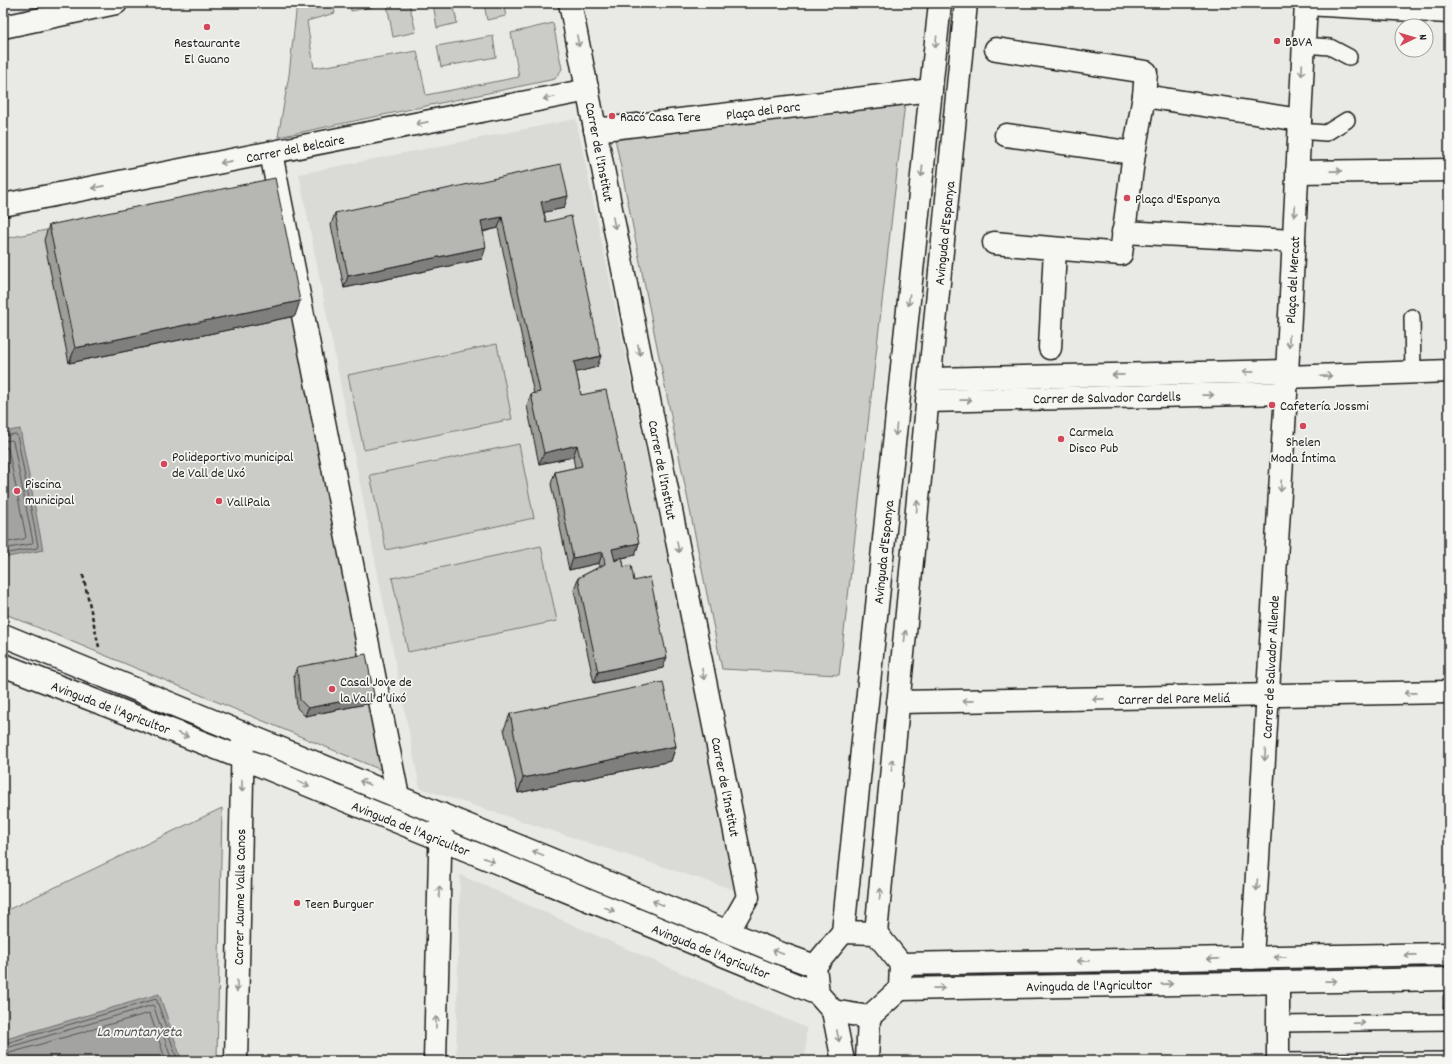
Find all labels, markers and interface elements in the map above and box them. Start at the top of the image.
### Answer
north arrow [1394,18,1434,58]
marker: Restaurante El Guano [202,22,212,32]
place label: BBVA [1285,33,1313,53]
place label: Restaurante El Guano [174,34,240,70]
one-way arrow [574,34,582,47]
text: N [1414,34,1430,41]
one-way arrow [932,35,939,48]
marker: BBVA [1272,36,1282,46]
one-way arrow [1299,63,1306,76]
one-way arrow [543,94,556,102]
street label: Plaça del Parc [725,97,802,126]
street label: Carrer de l'Institut [579,101,618,204]
place label: Racó Casa Tere [620,108,701,128]
marker: Racó Casa Tere [607,111,617,121]
one-way arrow [416,119,429,127]
street label: Carrer del Belcaire [244,131,346,169]
one-way arrow [220,158,233,166]
one-way arrow [919,164,926,177]
one-way arrow [1329,167,1342,175]
street label: Avinguda d'Espanya [931,180,961,286]
one-way arrow [92,183,105,191]
place label: Plaça d'Espanya [1135,190,1220,210]
marker: Plaça d'Espanya [1122,193,1132,203]
one-way arrow [1292,204,1299,217]
one-way arrow [610,216,618,229]
street label: Plaça del Mercat [1282,236,1306,324]
one-way arrow [905,293,912,306]
one-way arrow [1285,334,1293,347]
one-way arrow [636,343,644,356]
one-way arrow [1242,368,1255,376]
one-way arrow [1112,371,1125,378]
one-way arrow [1319,372,1332,379]
street label: Carrer de Salvador Cardells [1033,388,1181,410]
one-way arrow [1201,391,1214,399]
one-way arrow [959,396,972,404]
place label: Cafetería Jossmi [1280,397,1369,417]
marker: Cafetería Jossmi [1267,400,1277,410]
street label: Carrer de l'Institut [642,419,681,522]
marker: Shelen Moda Íntima [1298,421,1308,431]
one-way arrow [892,423,899,436]
place label: Carmela Disco Pub [1069,423,1118,459]
place label: Shelen Moda Íntima [1270,433,1336,469]
marker: Carmela Disco Pub [1056,434,1066,444]
place label: Polideportivo municipal de Vall de Uxó [172,448,294,484]
marker: Polideportivo municipal de Vall de Uxó [159,459,169,469]
place label: Piscina municipal [25,475,75,511]
one-way arrow [1277,479,1284,492]
marker: Piscina municipal [12,486,22,496]
place label: VallPala [227,493,270,513]
marker: VallPala [214,496,224,506]
street label: Avinguda d'Espanya [870,499,900,605]
one-way arrow [914,500,921,513]
one-way arrow [675,540,683,553]
street label: Carrer de Salvador Allende [1258,595,1286,739]
one-way arrow [901,630,908,643]
one-way arrow [700,667,708,680]
place label: Casal Jove de la Vall d’Uixó [340,673,412,709]
street label: Avinguda de l'Agricultor [48,677,174,741]
marker: Casal Jove de la Vall d’Uixó [327,684,337,694]
street label: Carrer del Pare Meliá [1118,689,1230,711]
one-way arrow [1404,689,1417,697]
one-way arrow [1092,695,1105,703]
one-way arrow [962,697,975,705]
one-way arrow [176,732,188,740]
street label: Carrer de l'Institut [705,736,744,839]
one-way arrow [1261,748,1269,761]
one-way arrow [889,759,896,772]
one-way arrow [238,779,245,792]
one-way arrow [360,779,372,786]
one-way arrow [297,780,309,788]
street label: Avinguda de l'Agricultor [348,797,473,863]
street label: Carrer Jaume Valls Canos [230,829,252,965]
one-way arrow [532,849,544,857]
one-way arrow [482,856,494,864]
one-way arrow [1253,878,1260,891]
one-way arrow [435,886,443,899]
one-way arrow [876,888,883,901]
place label: Teen Burguer [305,895,375,915]
marker: Teen Burguer [292,898,302,908]
one-way arrow [652,899,664,906]
one-way arrow [602,905,614,913]
street label: Avinguda de l'Agricultor [648,920,773,986]
one-way arrow [773,948,785,956]
one-way arrow [1404,951,1417,959]
one-way arrow [1274,953,1287,961]
one-way arrow [1207,955,1220,962]
one-way arrow [1077,957,1090,965]
street label: Avinguda de l'Agricultor [1026,976,1153,998]
one-way arrow [1324,977,1337,985]
one-way arrow [234,979,241,992]
one-way arrow [1160,980,1173,988]
one-way arrow [932,984,945,992]
one-way arrow [432,1016,440,1029]
one-way arrow [1352,1019,1365,1027]
water label: La muntanyeta [96,1022,182,1044]
one-way arrow [835,1029,843,1042]

